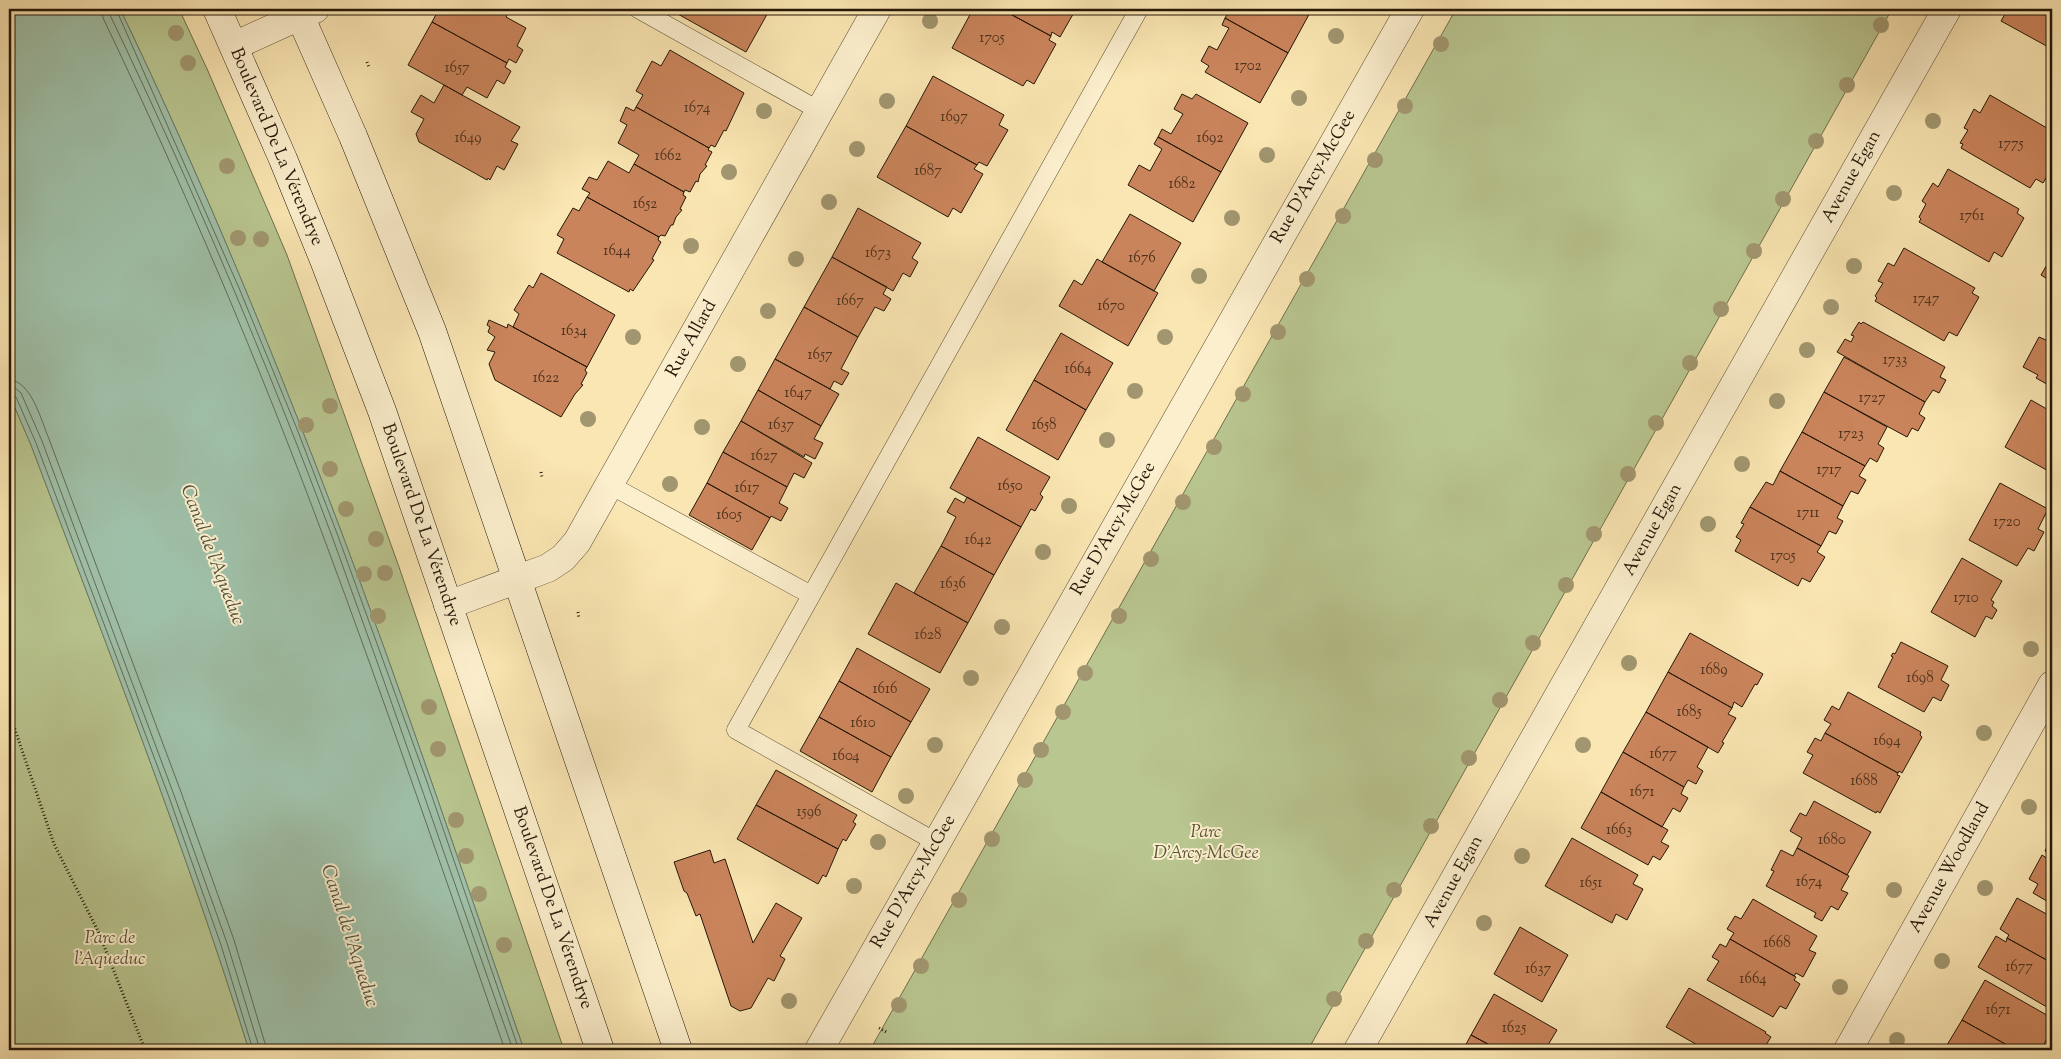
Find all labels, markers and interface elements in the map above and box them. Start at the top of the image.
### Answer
house number: 1705 [979,28,1005,49]
street label: Boulevard De La Vérendrye [222,44,330,250]
house number: 1702 [1234,56,1262,77]
house number: 1657 [444,58,470,79]
house number: 1674 [684,98,711,119]
street label: Rue D'Arcy-McGee [1265,105,1363,249]
house number: 1697 [940,107,968,128]
street label: Avenue Egan [1816,126,1888,228]
house number: 1649 [455,128,482,149]
house number: 1692 [1197,128,1223,149]
house number: 1775 [1998,134,2024,155]
house number: 1662 [655,146,681,167]
house number: 1687 [914,161,942,182]
house number: 1682 [1169,174,1195,195]
house number: 1652 [633,194,657,215]
house number: 1761 [1959,206,1985,227]
house number: 1644 [603,241,631,262]
house number: 1673 [865,243,891,264]
house number: 1676 [1128,248,1156,269]
house number: 1747 [1913,289,1940,310]
house number: 1667 [836,291,864,312]
street label: Rue Allard [660,296,724,382]
house number: 1670 [1097,296,1125,317]
house number: 1634 [561,321,588,342]
house number: 1657 [807,345,833,366]
house number: 1733 [1883,350,1907,371]
house number: 1664 [1064,359,1092,380]
house number: 1622 [533,368,559,389]
house number: 1647 [784,383,812,404]
house number: 1727 [1858,388,1886,409]
house number: 1637 [768,415,795,436]
house number: 1658 [1031,415,1057,436]
street label: Boulevard De La Vérendrye [374,420,468,630]
house number: 1723 [1838,424,1864,445]
house number: 1627 [751,446,778,467]
street label: Rue D'Arcy-McGee [1065,457,1163,601]
house number: 1717 [1816,460,1842,481]
house number: 1650 [997,476,1023,497]
house number: 1617 [734,478,760,499]
street label: Avenue Egan [1617,479,1689,581]
water label: Canal de l'Aqueduc [173,481,251,629]
house number: 1711 [1797,503,1819,524]
house number: 1605 [716,505,742,526]
house number: 1720 [1993,512,2021,533]
house number: 1642 [965,530,991,551]
house number: 1705 [1770,546,1796,567]
house number: 1636 [940,574,966,595]
house number: 1710 [1953,588,1979,609]
house number: 1628 [915,625,941,646]
house number: 1689 [1700,660,1728,681]
house number: 1698 [1906,668,1934,689]
house number: 1616 [873,679,897,700]
house number: 1685 [1676,702,1702,723]
house number: 1610 [850,713,876,734]
house number: 1694 [1873,731,1901,752]
house number: 1677 [1649,744,1677,765]
house number: 1604 [832,746,860,767]
house number: 1688 [1850,771,1878,792]
house number: 1671 [1629,782,1655,803]
street label: Avenue Woodland [1903,798,1997,938]
house number: 1596 [797,802,821,823]
street label: Boulevard De La Vérendrye [505,803,599,1013]
street label: Rue D'Arcy-McGee [865,810,963,954]
park label: Parc D'Arcy-McGee [1153,820,1259,867]
house number: 1663 [1606,820,1632,841]
house number: 1680 [1818,830,1846,851]
street label: Avenue Egan [1418,831,1490,933]
water label: Canal de l'Aqueduc [313,861,385,1011]
house number: 1674 [1796,872,1823,893]
house number: 1651 [1580,873,1602,894]
park label: Parc de l'Aqueduc [74,926,146,973]
house number: 1668 [1763,933,1791,954]
house number: 1677 [2005,957,2033,978]
house number: 1637 [1525,959,1552,980]
house number: 1664 [1739,969,1767,990]
house number: 1671 [1985,1000,2011,1021]
house number: 1625 [1502,1018,1526,1039]

